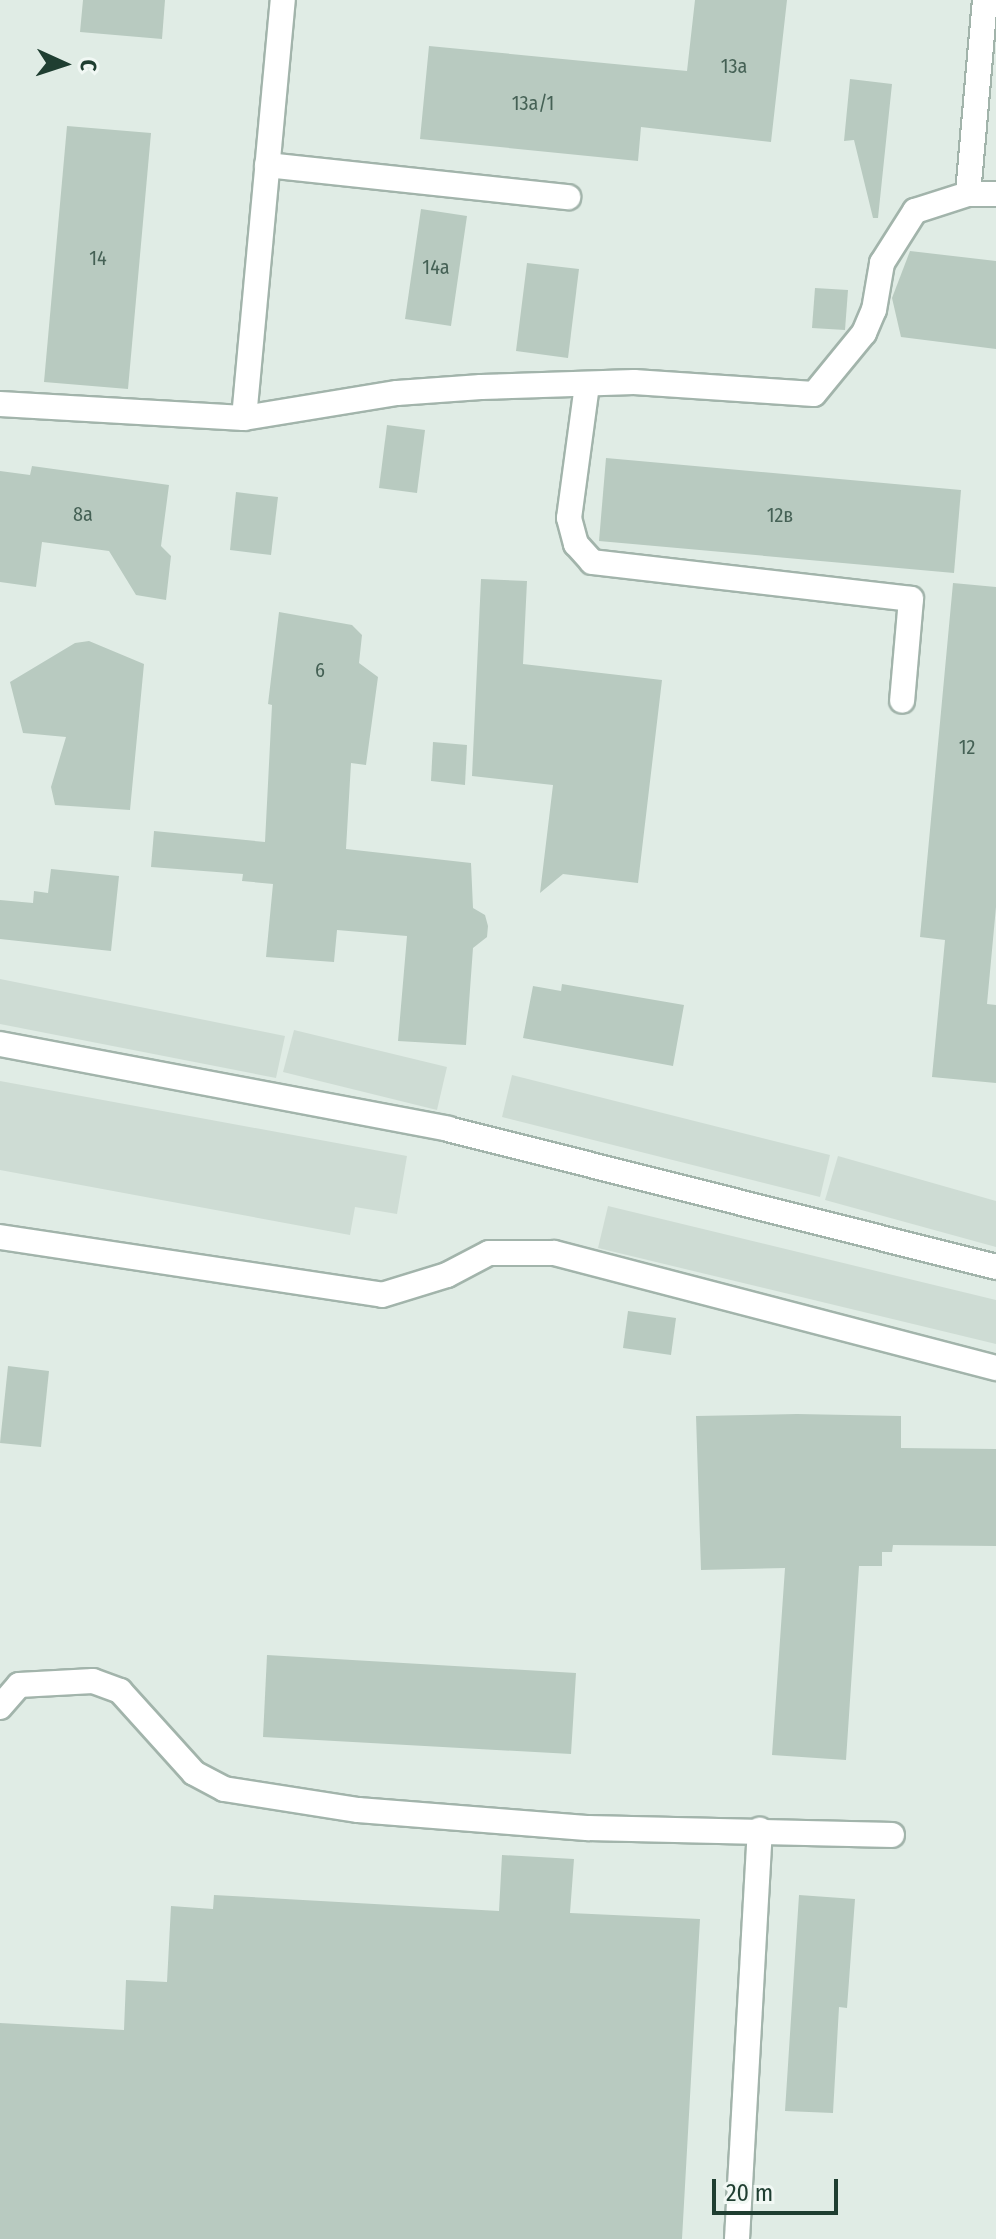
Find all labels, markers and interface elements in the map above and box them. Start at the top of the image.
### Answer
north arrow [24,24,104,104]
house number: 13а [721,54,747,78]
text: С [75,59,102,72]
house number: 13а/1 [512,91,554,115]
house number: 14 [89,246,107,270]
house number: 14а [422,255,450,279]
house number: 8а [73,502,93,526]
house number: 12в [767,503,793,527]
house number: 6 [315,658,325,682]
house number: 12 [959,735,975,759]
scale bar [716,2163,842,2213]
text: 20 m [726,2179,773,2207]

